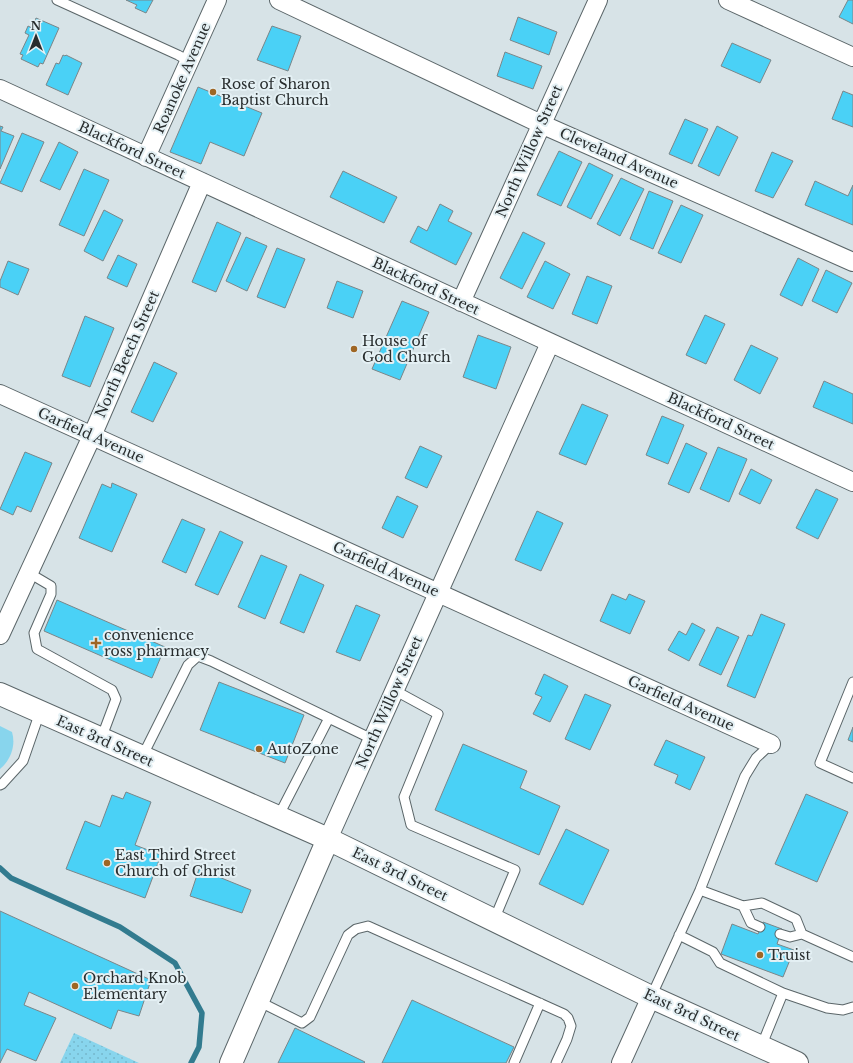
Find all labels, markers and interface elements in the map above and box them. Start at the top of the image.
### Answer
north arrow [16,16,56,56]
text: N [31,19,42,33]
street label: Roanoke Avenue [149,20,215,136]
place label: Rose of Sharon Baptist Church [221,75,330,109]
street label: North Willow Street [492,81,567,220]
marker: Rose of Sharon Baptist Church [208,87,218,97]
street label: Blackford Street [76,117,189,183]
street label: Cleveland Avenue [557,124,681,192]
street label: Blackford Street [370,253,483,319]
street label: North Beech Street [91,287,163,420]
place label: House of God Church [362,332,451,366]
marker: House of God Church [349,344,359,354]
street label: Blackford Street [665,388,778,454]
street label: Garfield Avenue [35,403,147,467]
street label: Garfield Avenue [330,537,442,601]
place label: convenience ross pharmacy [104,626,209,660]
street label: North Willow Street [352,632,427,771]
marker: convenience ross pharmacy [91,638,101,648]
street label: Garfield Avenue [625,671,737,735]
street label: East 3rd Street [54,712,157,771]
place label: AutoZone [266,740,339,758]
marker: AutoZone [254,744,264,754]
street label: East 3rd Street [349,843,451,905]
place label: East Third Street Church of Christ [115,846,237,880]
marker: East Third Street Church of Christ [102,858,112,868]
place label: Truist [768,946,811,964]
marker: Truist [755,950,765,960]
place label: Orchard Knob Elementary [83,969,187,1003]
marker: Orchard Knob Elementary [70,981,80,991]
street label: East 3rd Street [641,985,744,1046]

